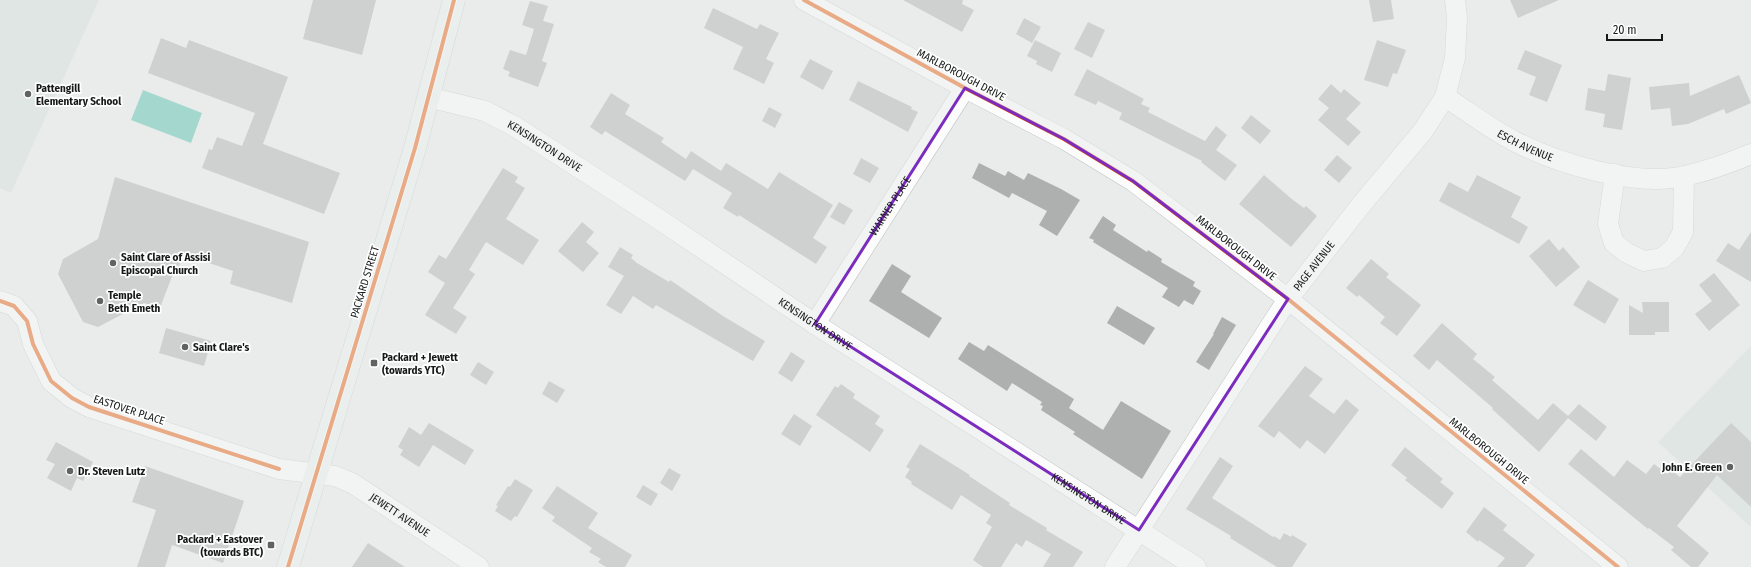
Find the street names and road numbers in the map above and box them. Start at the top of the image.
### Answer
street label: MARLBOROUGH DRIVE [915,46,1007,104]
street label: KENSINGTON DRIVE [505,117,584,175]
street label: ESCH AVENUE [1495,127,1555,164]
street label: WARNER PLACE [866,174,914,238]
street label: MARLBOROUGH DRIVE [1193,213,1279,283]
street label: PAGE AVENUE [1290,238,1337,293]
street label: PACKARD STREET [348,244,382,320]
street label: KENSINGTON DRIVE [776,295,855,353]
street label: EASTOVER PLACE [92,392,166,428]
street label: MARLBOROUGH DRIVE [1447,415,1531,487]
street label: KENSINGTON DRIVE [1049,470,1128,527]
street label: JEWETT AVENUE [367,490,432,539]

